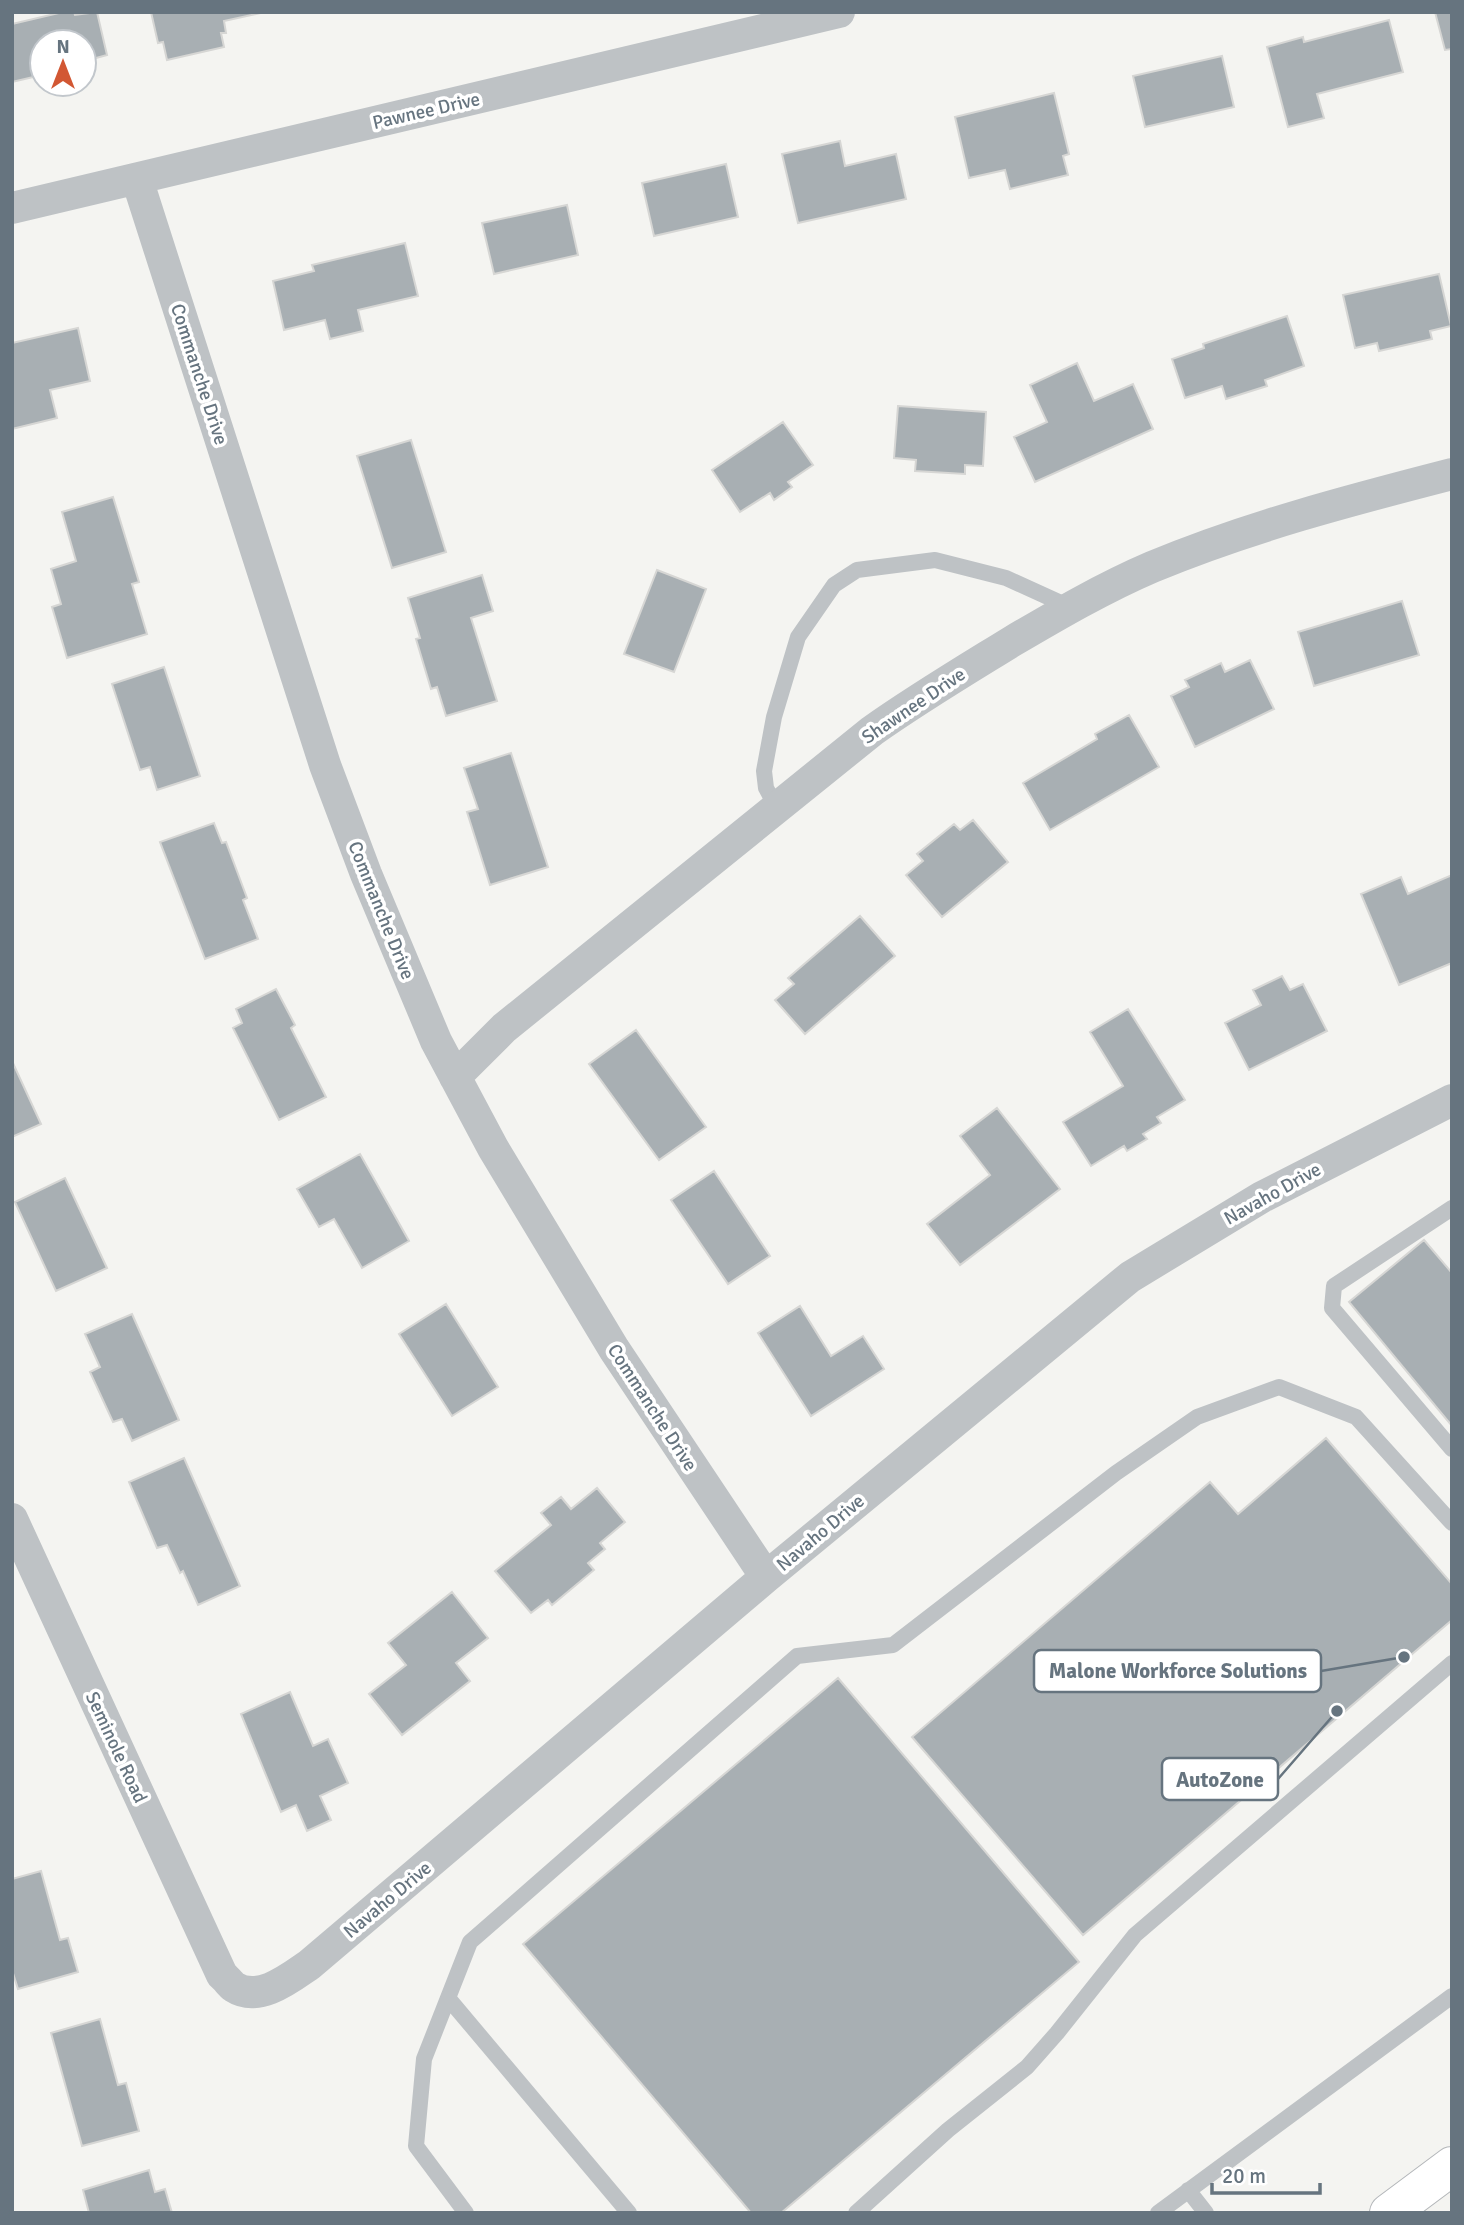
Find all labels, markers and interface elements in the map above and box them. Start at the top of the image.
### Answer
north arrow [28,28,98,98]
text: N [56,35,70,59]
street label: Pawnee Drive [370,87,482,135]
street label: Commanche Drive [165,301,233,448]
street label: Shawnee Drive [857,662,970,749]
street label: Commanche Drive [342,838,420,983]
street label: Navaho Drive [1220,1157,1325,1230]
street label: Commanche Drive [602,1339,702,1476]
street label: Navaho Drive [772,1489,869,1576]
callout: Malone Workforce Solutions [1034,1650,1321,1692]
text: Malone Workforce Solutions [1049,1658,1307,1684]
street label: Seminole Road [80,1688,152,1807]
callout: AutoZone [1162,1758,1278,1800]
text: AutoZone [1176,1767,1264,1793]
street label: Navaho Drive [339,1856,436,1943]
scale bar [1212,2152,1320,2196]
text: 20 m [1222,2163,1266,2189]

